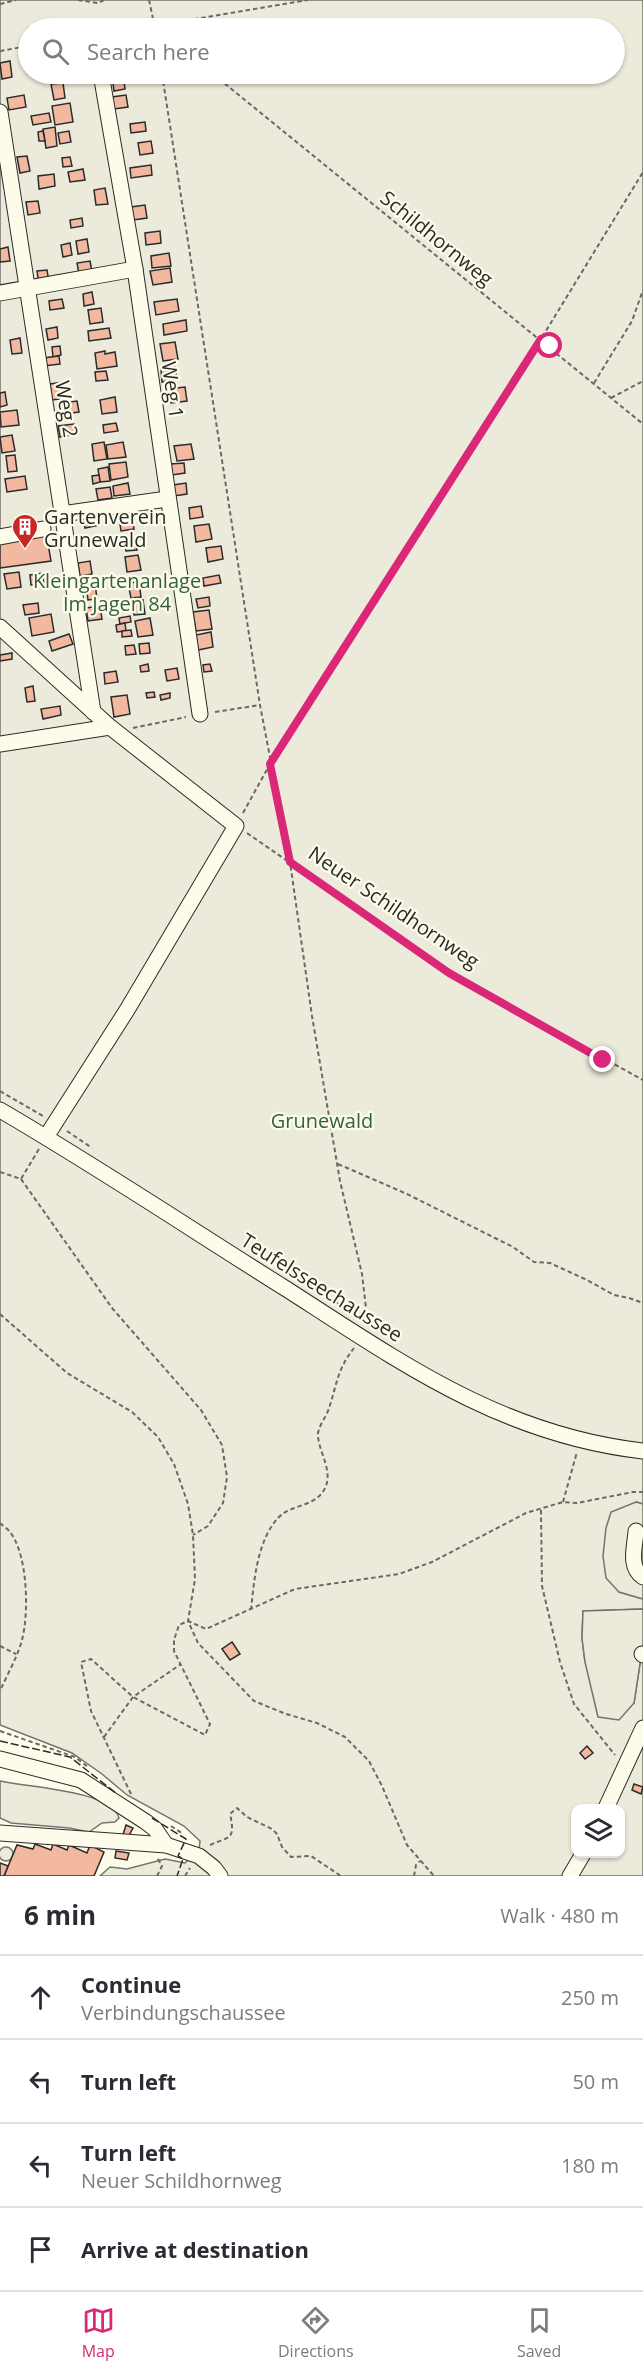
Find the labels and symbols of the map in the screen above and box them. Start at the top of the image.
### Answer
street label: Schildhornweg [375,184,499,292]
route start [536,332,562,358]
street label: Weg 1 [156,360,190,420]
street label: Weg 2 [49,379,85,439]
place label: Gartenverein Grunewald [44,503,166,553]
building icon: Gartenverein Grunewald [10,512,40,550]
park label: Kleingartenanlage Im Jagen 84 [33,567,201,617]
street label: Neuer Schildhornweg [303,840,485,974]
route end [589,1046,615,1072]
park label: Grunewald [271,1107,373,1134]
street label: Teufelsseechaussee [236,1226,408,1348]

